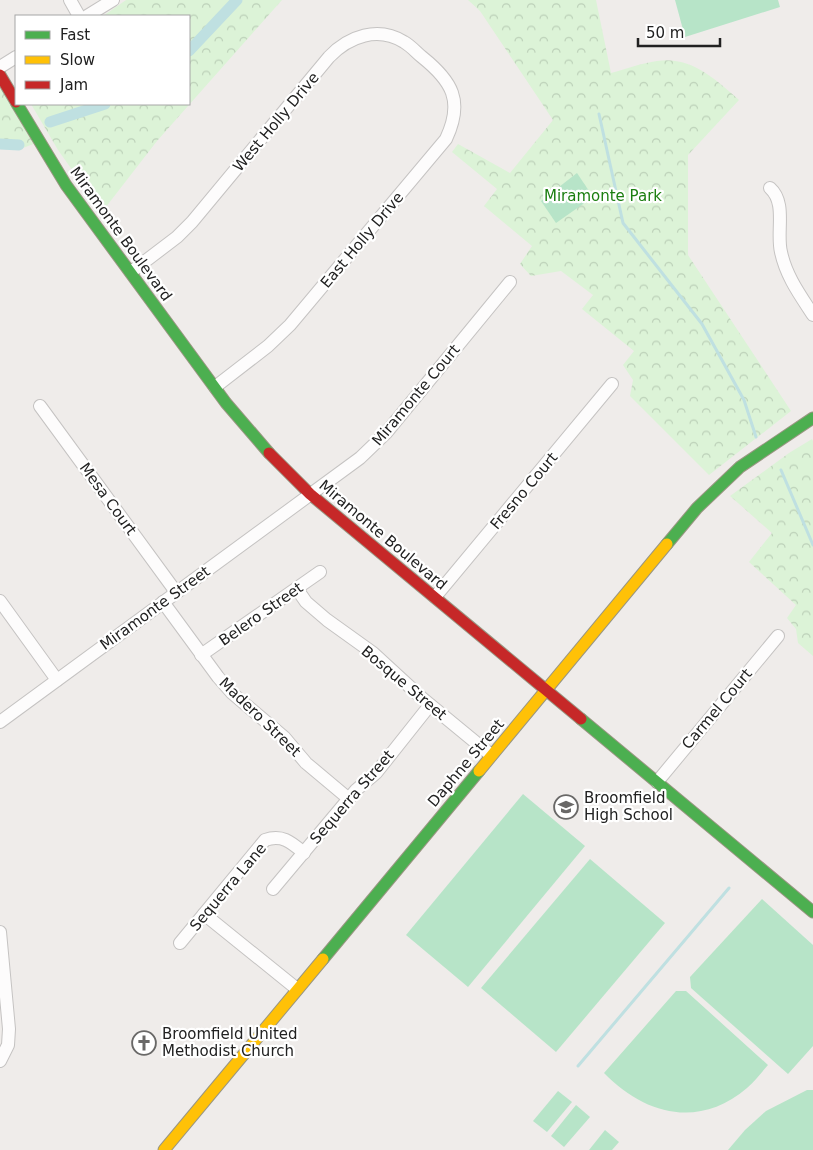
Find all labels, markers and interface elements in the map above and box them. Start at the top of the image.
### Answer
legend [15,15,190,105]
scale bar [638,15,720,47]
text: 50 m [646,24,684,42]
text: Fast [60,26,90,44]
text: Slow [60,51,95,69]
street label: West Holly Drive [229,69,323,175]
text: Jam [59,76,88,94]
street label: Miramonte Boulevard [66,163,176,305]
park label: Miramonte Park [544,187,662,205]
street label: East Holly Drive [317,188,407,292]
street label: Miramonte Court [368,341,464,449]
street label: Fresno Court [487,449,562,533]
street label: Mesa Court [76,459,140,539]
street label: Miramonte Boulevard [315,476,451,594]
street label: Miramonte Street [97,562,213,654]
street label: Belero Street [216,578,307,650]
street label: Bosque Street [358,642,450,724]
street label: Carmel Court [678,665,756,753]
street label: Madero Street [216,674,305,760]
street label: Daphne Street [424,715,508,810]
street label: Sequerra Street [306,746,398,848]
place label: Broomfield High School [584,789,673,824]
school or university icon: Broomfield High School [553,794,579,820]
street label: Sequerra Lane [186,839,270,935]
place label: Broomfield United Methodist Church [162,1025,298,1060]
church icon: Broomfield United Methodist Church [131,1030,157,1056]

